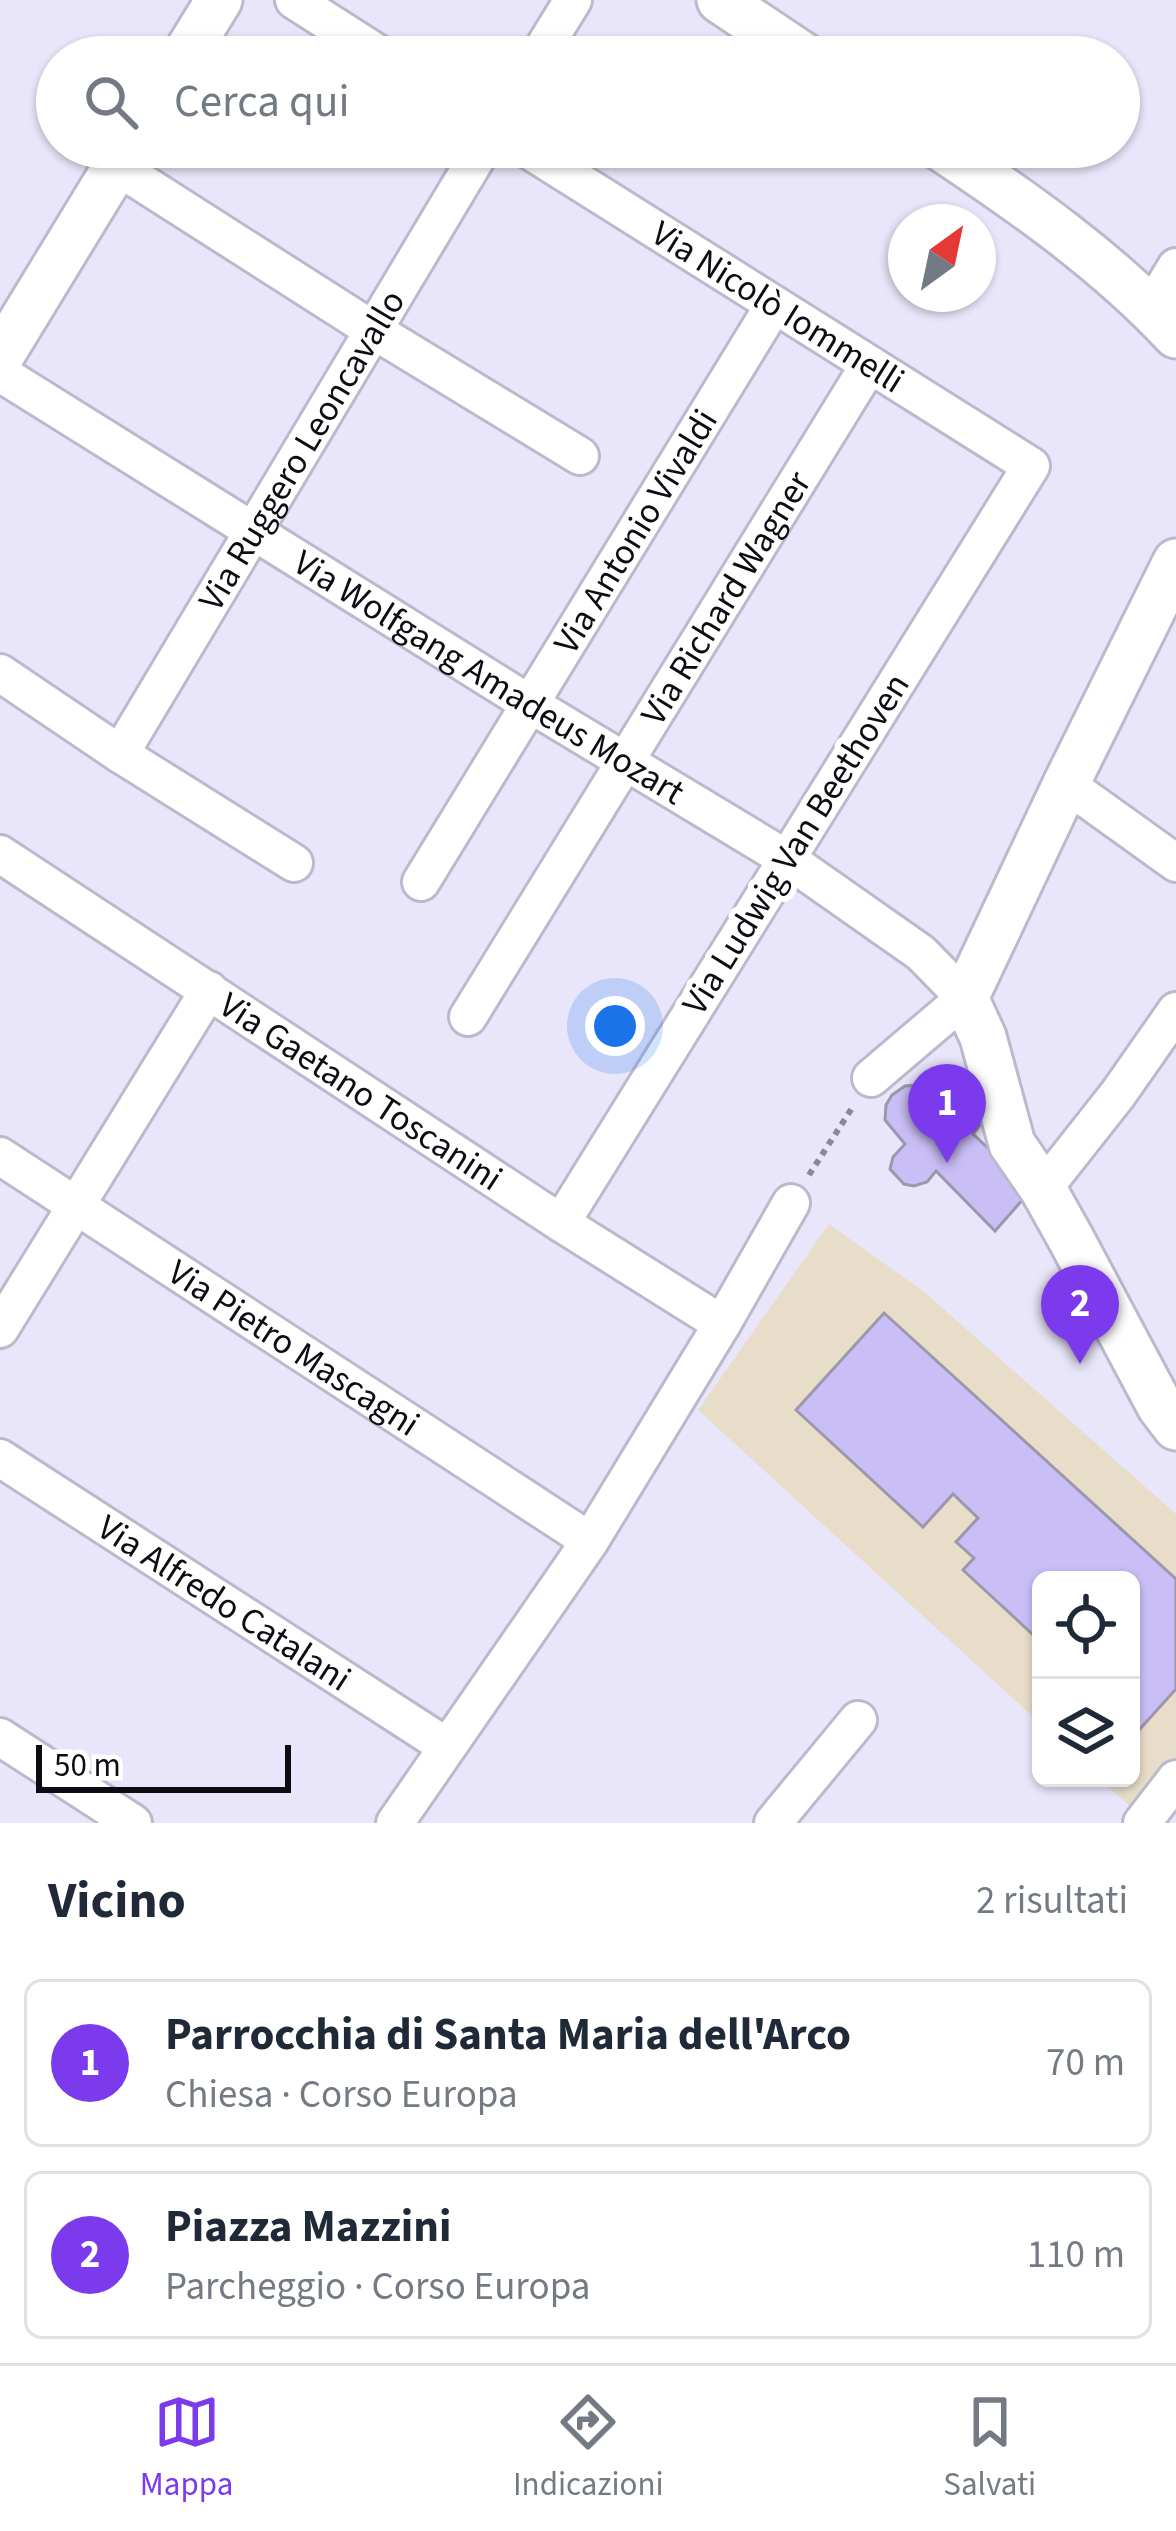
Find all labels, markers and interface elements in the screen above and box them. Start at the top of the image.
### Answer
search box [36,36,1140,168]
icon: search [78,69,144,135]
text: Cerca qui [174,70,349,134]
north arrow [888,204,996,312]
street label: Via Nicolò Iommelli [642,208,914,406]
street label: Via Ruggero Leoncavallo [186,280,417,620]
street label: Via Antonio Vivaldi [541,399,730,663]
street label: Via Richard Wagner [628,461,824,735]
street label: Via Wolfgang Amadeus Mozart [284,537,694,817]
street label: Via Ludwig Van Beethoven [670,663,922,1025]
street label: Via Gaetano Toscanini [209,980,513,1203]
your location [585,996,645,1056]
pin: 1 [908,1064,986,1163]
street label: Via Pietro Mascagni [158,1247,430,1449]
pin: 2 [1041,1265,1119,1364]
street label: Via Alfredo Catalani [88,1502,361,1704]
map controls [1032,1571,1140,1787]
button: locate [1032,1571,1140,1679]
button: layers [1032,1679,1140,1787]
scale bar [36,1739,291,1792]
text: 50 m [54,1742,121,1789]
text: Vicino [48,1865,186,1937]
text: 2 risultati [976,1873,1128,1929]
text: Parrocchia di Santa Maria dell'Arco [165,2003,851,2067]
text: 1 [80,2035,100,2091]
text: 70 m [1046,2035,1125,2091]
text: Chiesa · Corso Europa [165,2067,518,2123]
text: Piazza Mazzini [165,2195,451,2259]
text: 2 [80,2227,100,2283]
text: 110 m [1027,2227,1125,2283]
text: Parcheggio · Corso Europa [165,2259,590,2315]
tab: Mappa [140,2389,233,2508]
tab: Indicazioni [513,2389,664,2508]
tab: Salvati [943,2389,1036,2508]

